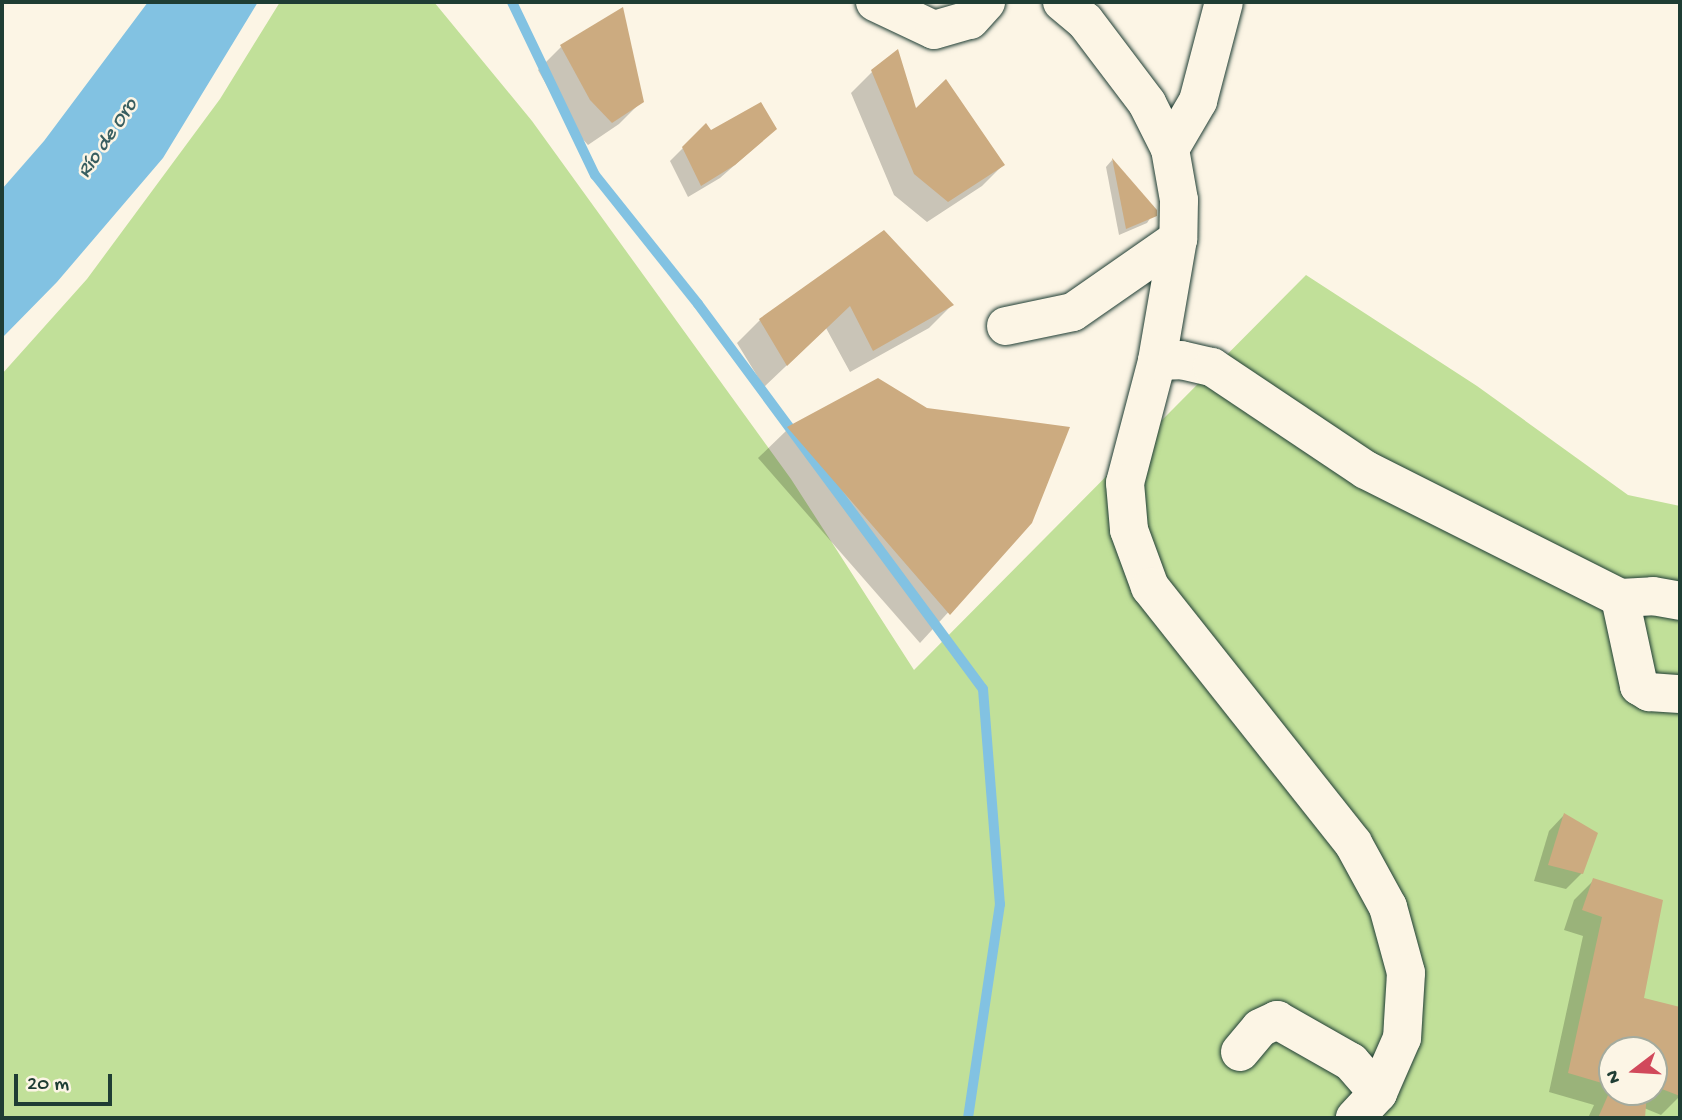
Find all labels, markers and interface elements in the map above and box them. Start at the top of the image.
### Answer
water label: Río de Oro [73,94,145,184]
north arrow [1598,1036,1668,1106]
scale bar [18,1060,116,1104]
text: N [1602,1067,1627,1086]
text: 20 m [27,1073,69,1098]

